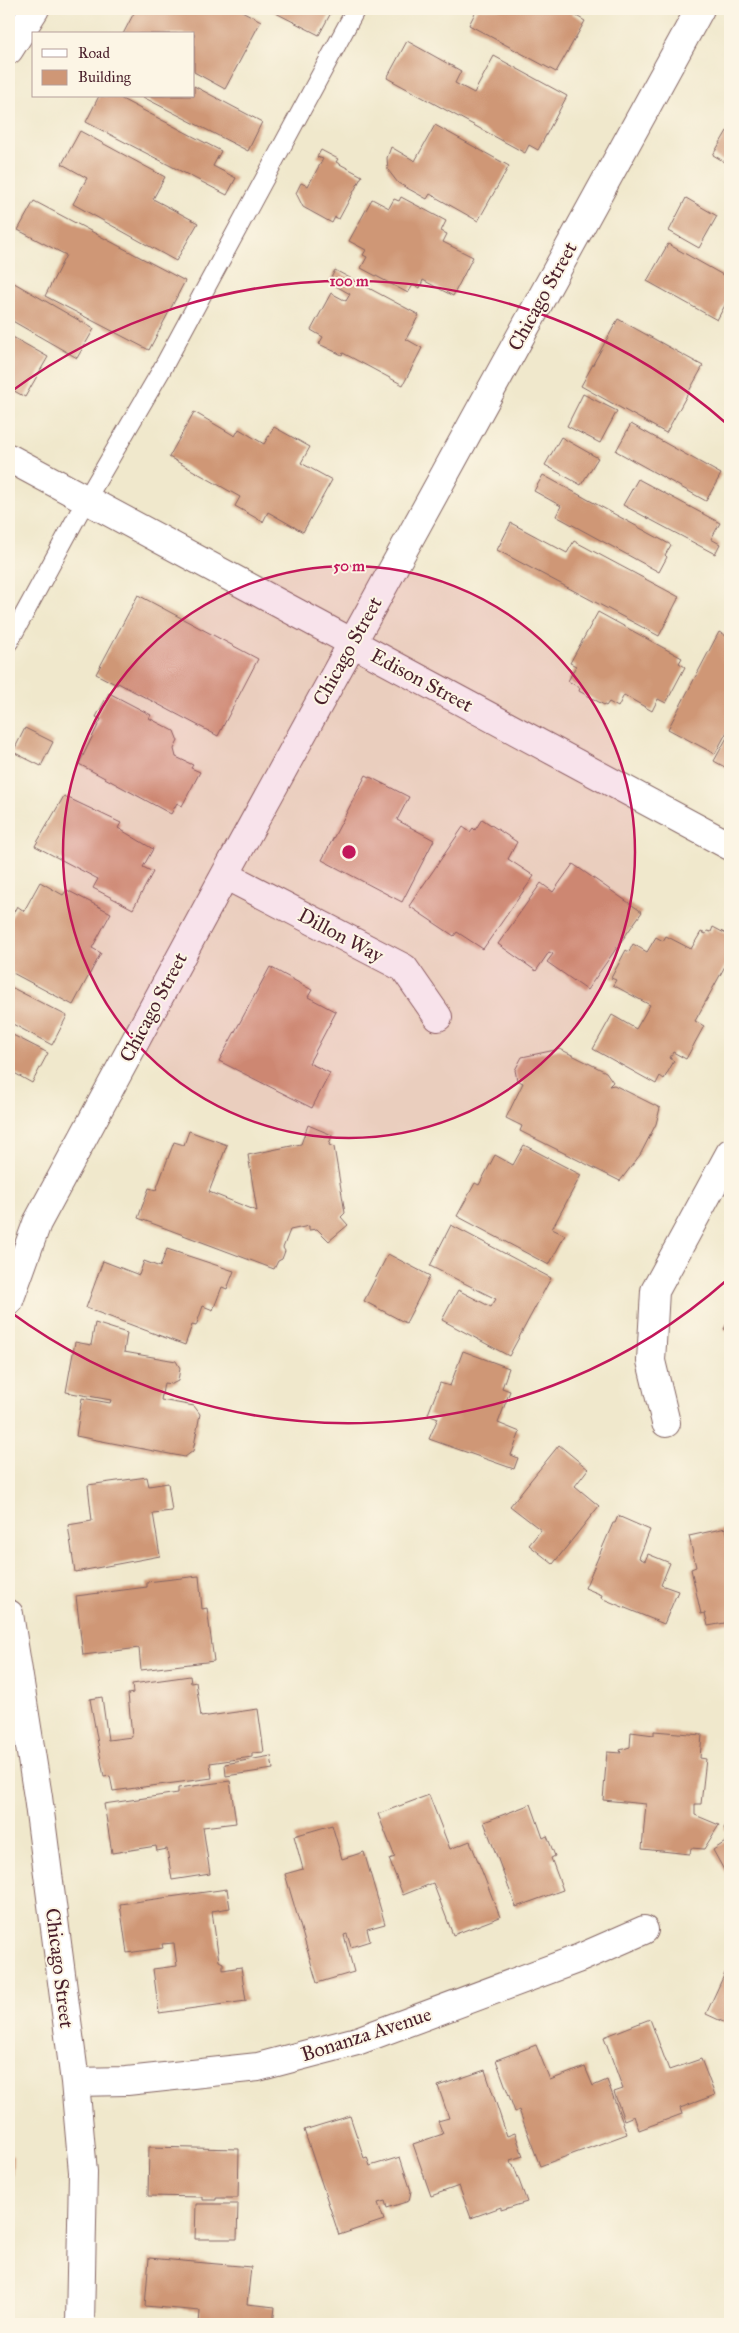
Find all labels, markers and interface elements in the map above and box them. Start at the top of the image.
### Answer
legend [32,32,195,98]
text: Road [78,44,110,62]
text: Building [78,68,132,86]
street label: Chicago Street [502,237,583,355]
text: 100 m [329,272,369,290]
text: 50 m [333,557,365,575]
street label: Chicago Street [307,592,388,710]
street label: Edison Street [367,643,477,717]
centre of rings [340,843,358,861]
street label: Dillon Way [294,903,388,968]
street label: Chicago Street [114,948,193,1066]
street label: Chicago Street [40,1907,79,2029]
street label: Bonanza Avenue [298,2002,434,2066]

